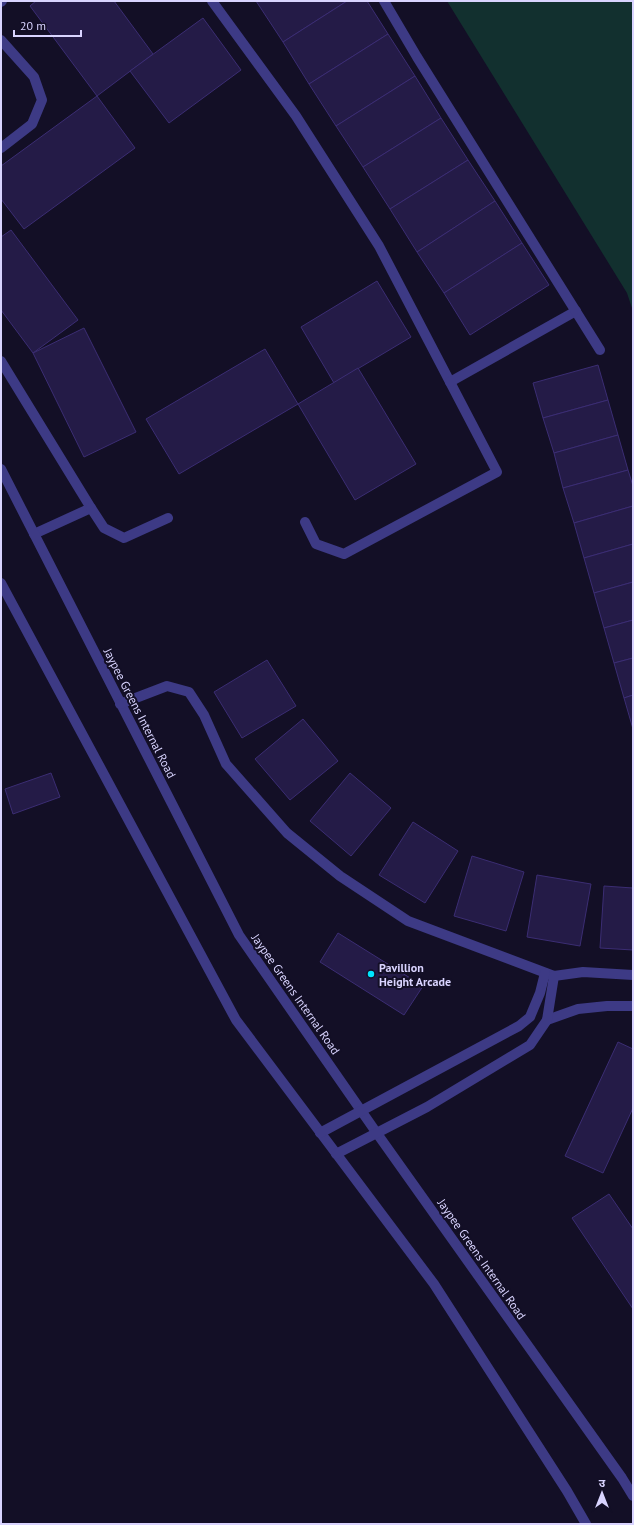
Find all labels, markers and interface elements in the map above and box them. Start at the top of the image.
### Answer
scale bar [14,12,81,38]
text: 20 m [20,18,46,33]
street label: Jaypee Greens Internal Road [100,645,179,781]
street label: Jaypee Greens Internal Road [248,930,343,1057]
place label: Pavillion Height Arcade [379,960,451,989]
marker: Pavillion Height Arcade [366,969,376,979]
street label: Jaypee Greens Internal Road [434,1195,529,1322]
north arrow [582,1473,622,1513]
text: उ [599,1476,606,1490]

